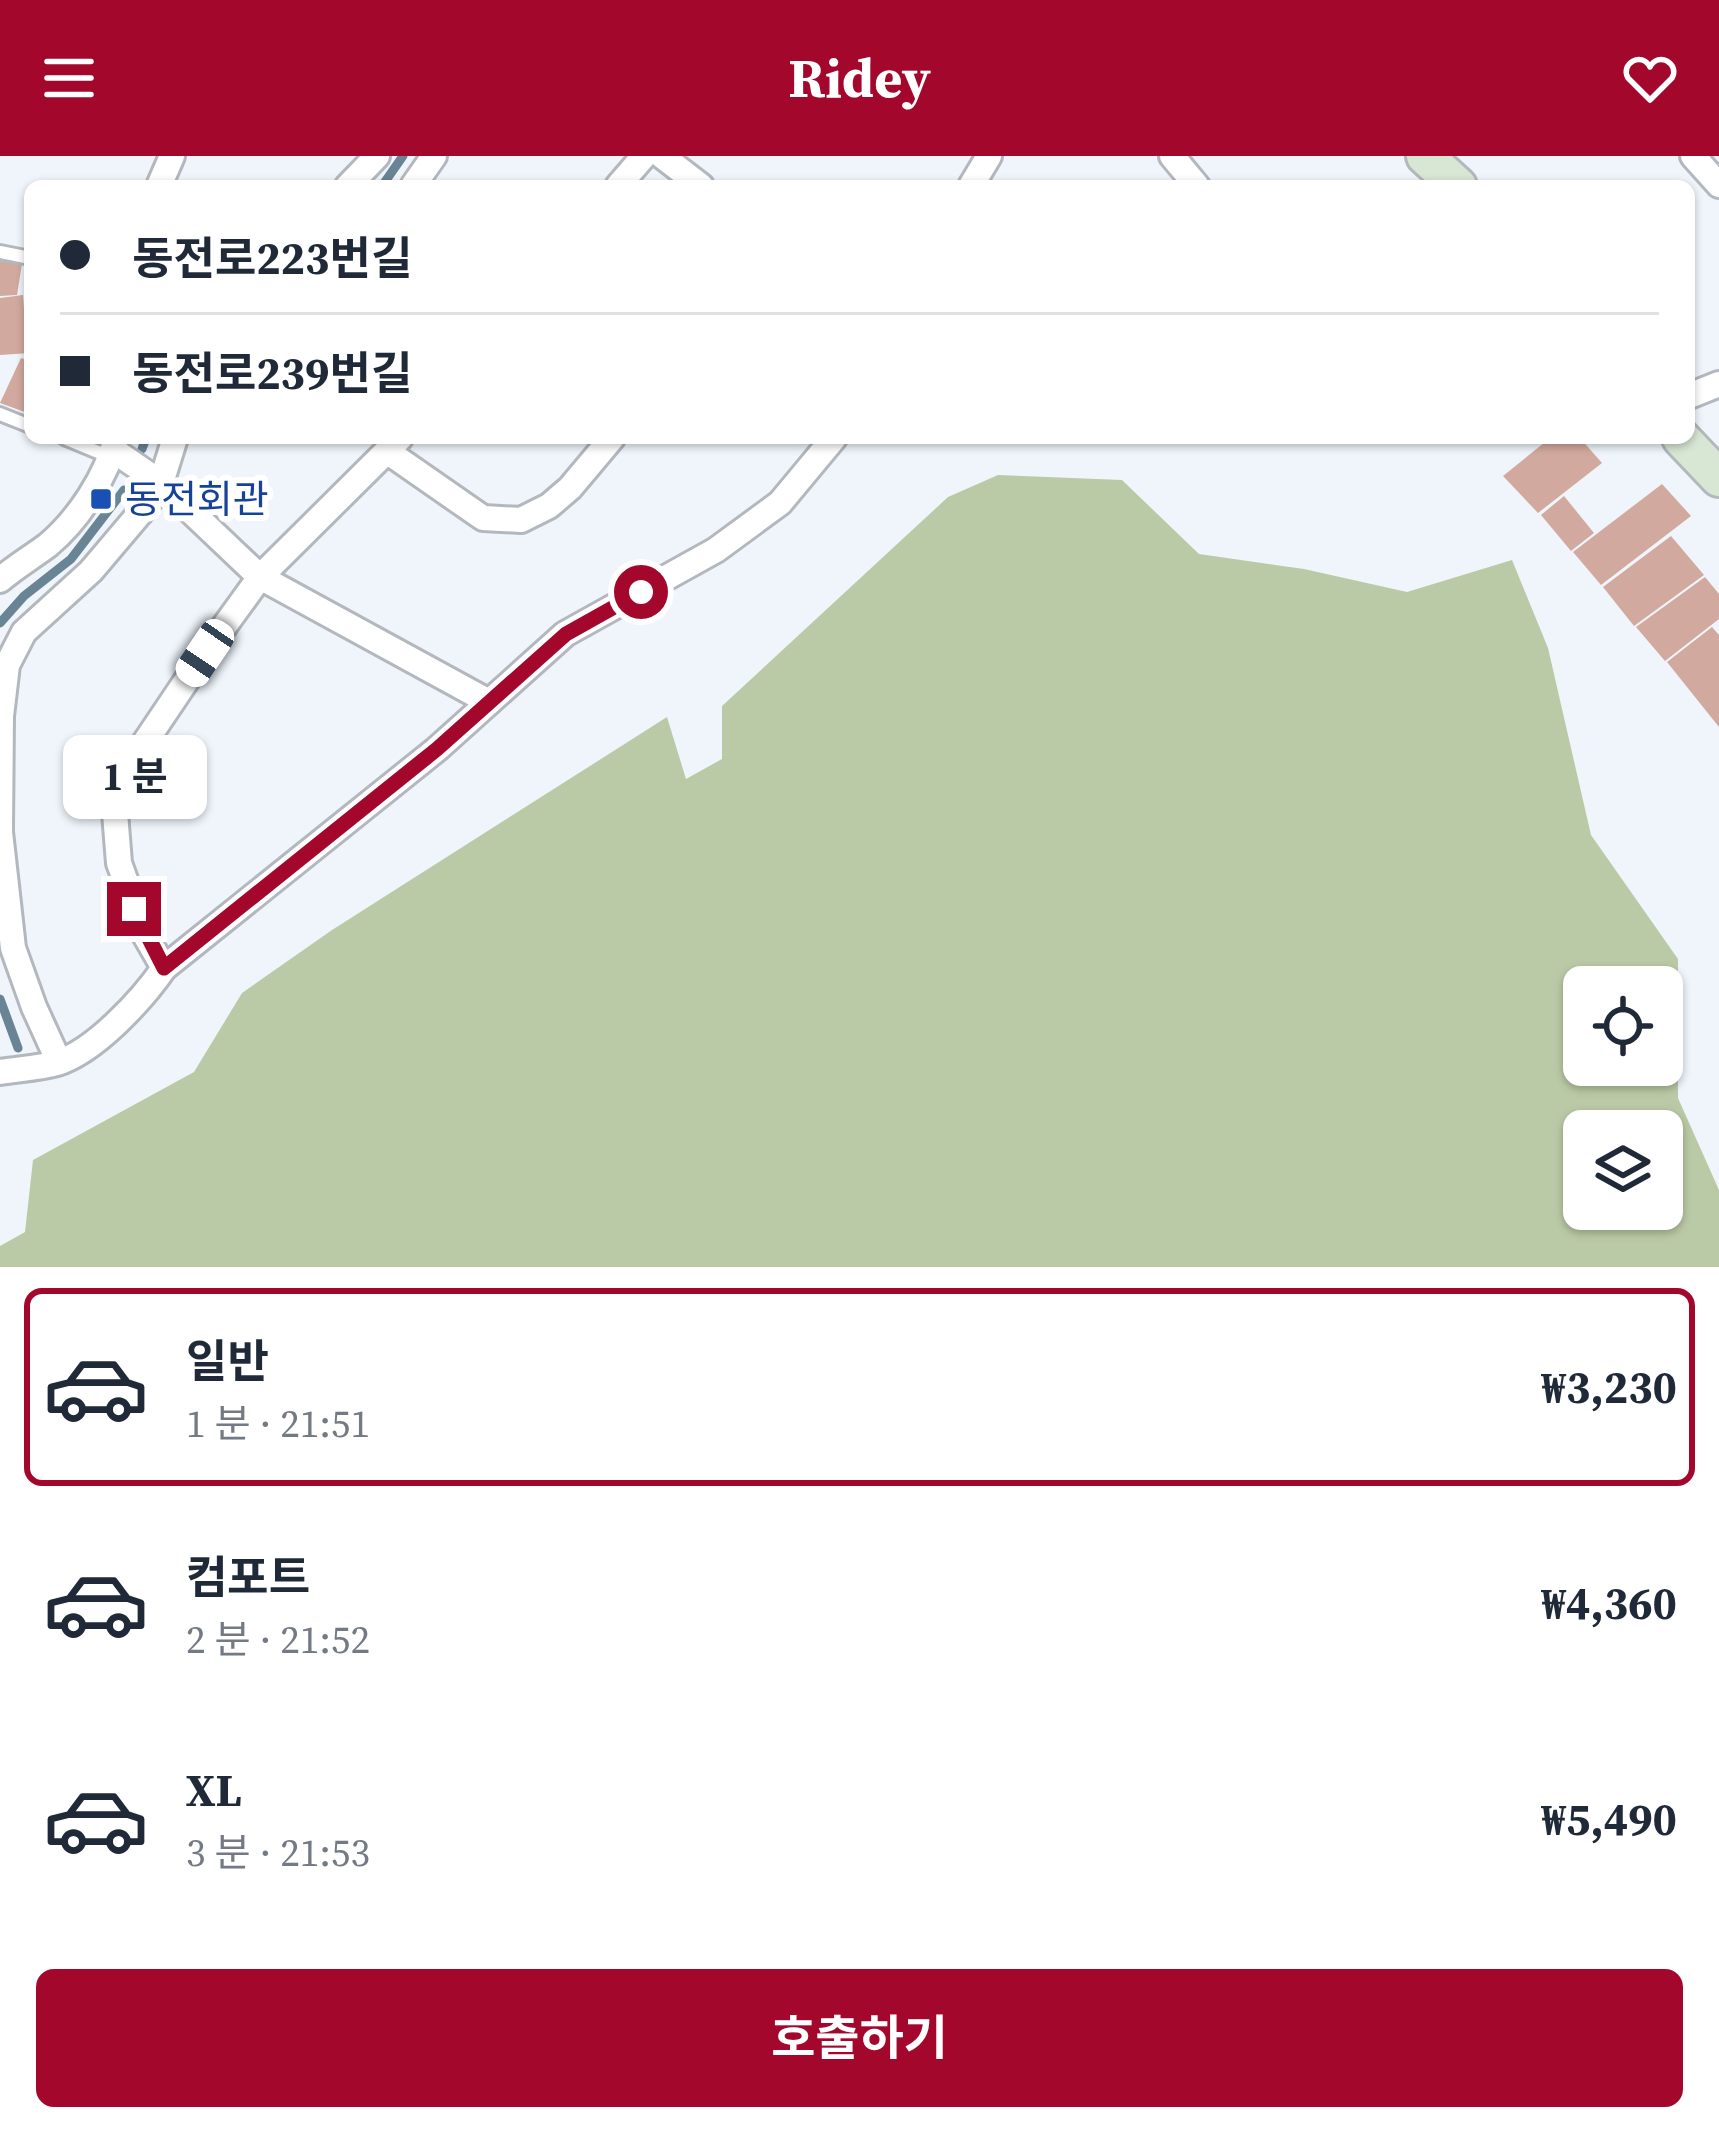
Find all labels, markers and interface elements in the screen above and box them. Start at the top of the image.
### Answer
text: Ridey [788,41,931,115]
icon: menu [36,45,102,111]
icon: heart [1617,45,1683,111]
text: 동전로223번길 [132,227,412,289]
text: 동전로239번길 [132,342,412,404]
place label: 동전회관 [125,473,269,526]
marker: 동전회관 [88,486,114,512]
route start [614,565,668,619]
car [170,613,240,693]
callout: 1 분 [62,735,206,819]
text: 1 분 [102,750,168,803]
route end [107,882,161,936]
map controls [1563,966,1683,1230]
button: locate [1563,966,1683,1086]
button: layers [1563,1110,1683,1230]
text: 일반 [186,1330,269,1392]
icon: car [42,1333,150,1441]
text: ₩3,230 [1542,1356,1677,1418]
text: 1 분 · 21:51 [186,1397,370,1450]
text: 컴포트 [186,1546,310,1608]
icon: car [42,1549,150,1657]
text: ₩4,360 [1542,1572,1677,1634]
text: 2 분 · 21:52 [186,1613,370,1666]
text: XL [186,1759,242,1821]
icon: car [42,1765,150,1873]
text: ₩5,490 [1542,1788,1677,1850]
text: 3 분 · 21:53 [186,1826,370,1879]
button: 호출하기 [36,1969,1683,2107]

